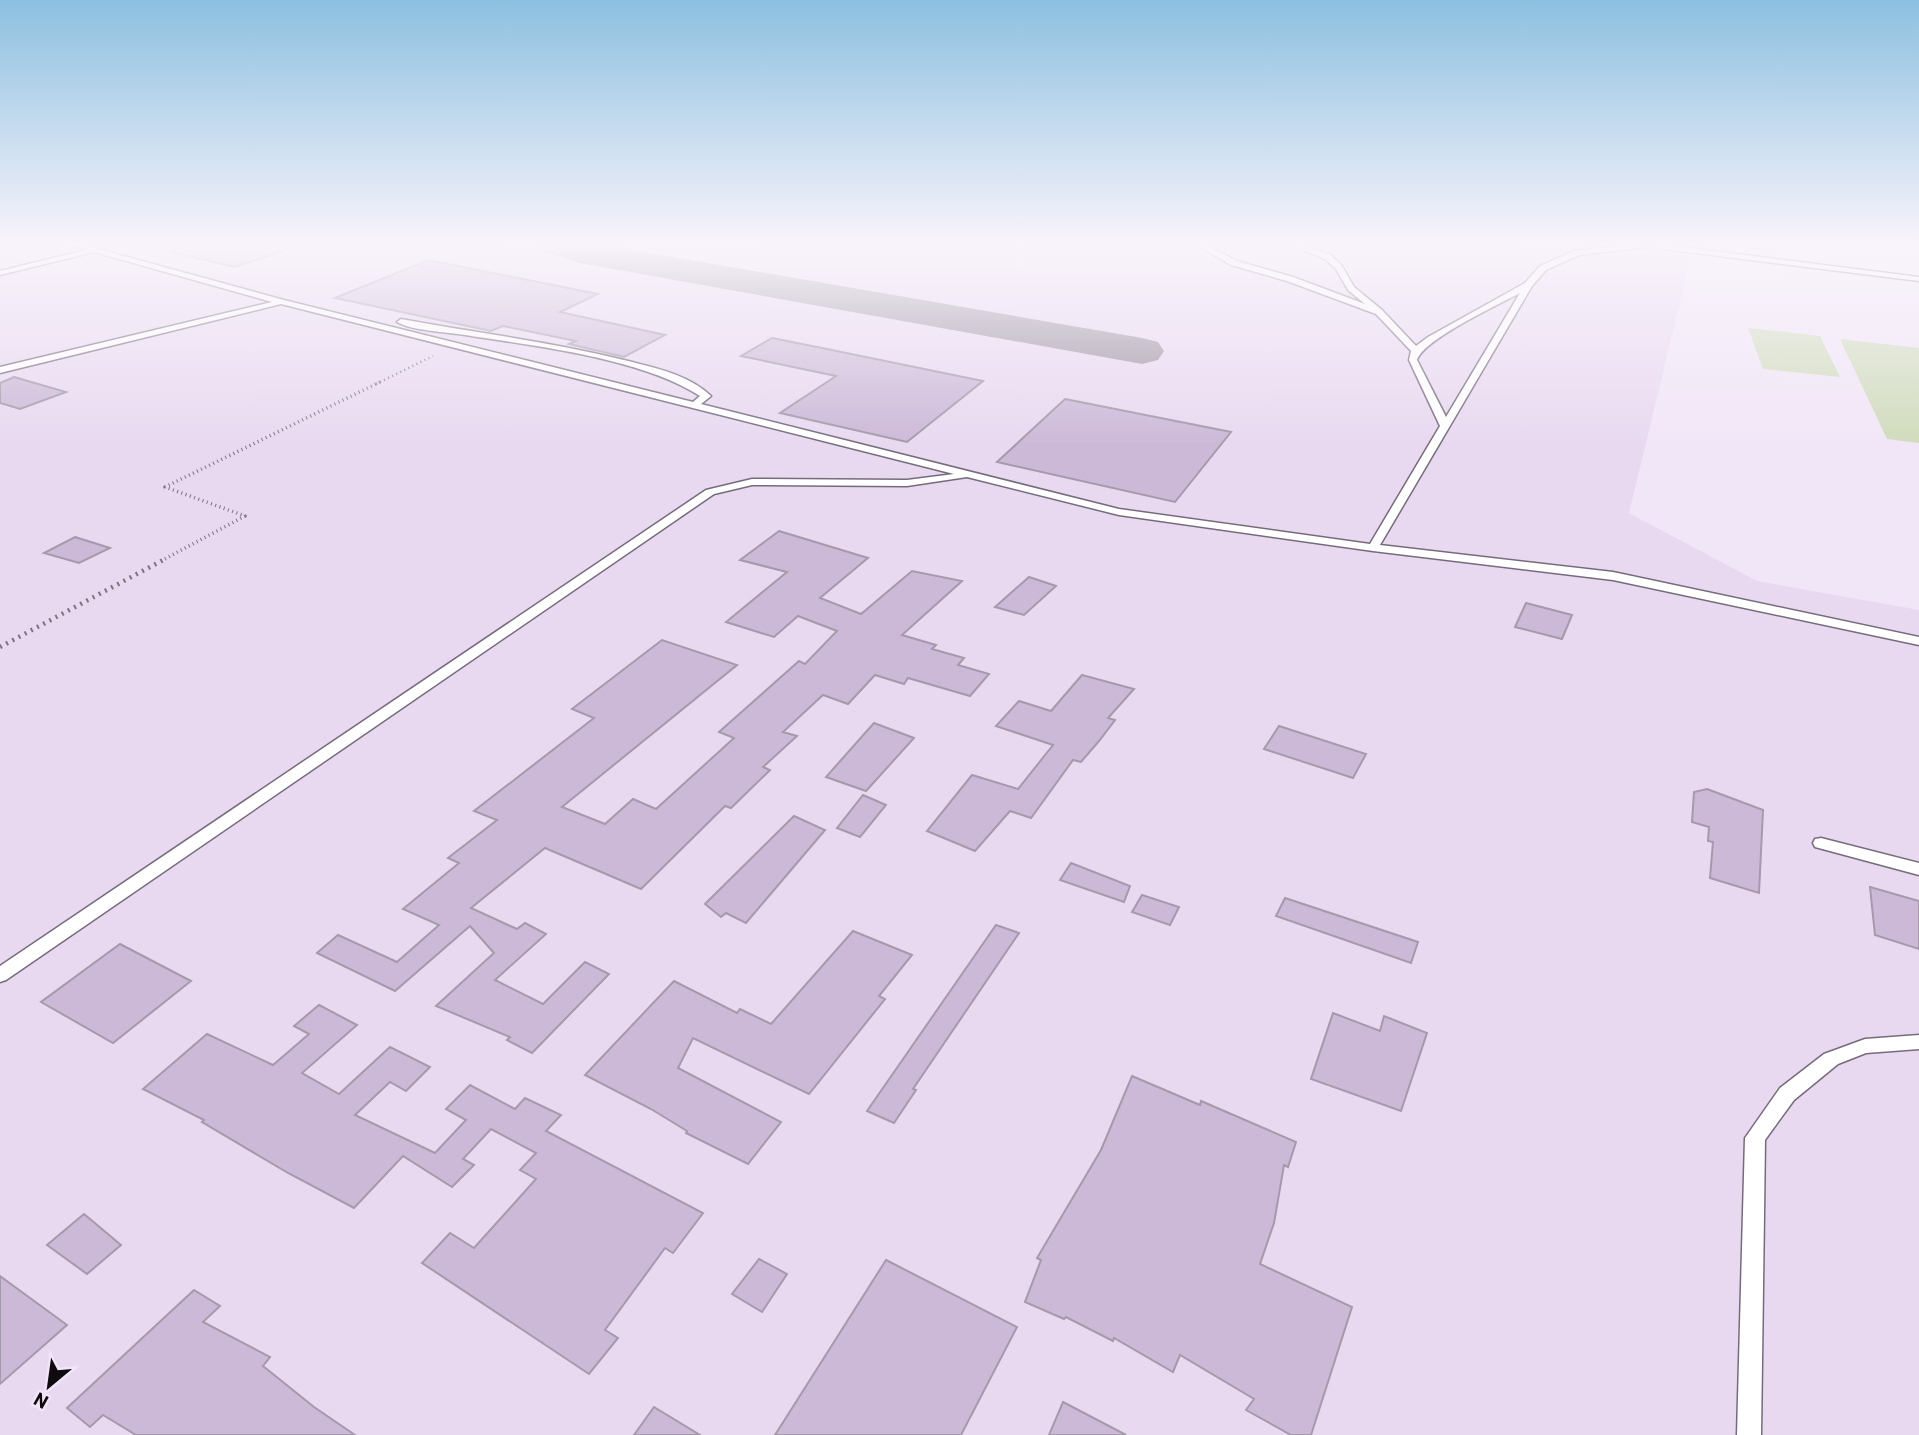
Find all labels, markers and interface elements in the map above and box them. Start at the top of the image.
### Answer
north arrow [14,1351,84,1421]
text: N [29,1388,52,1414]

